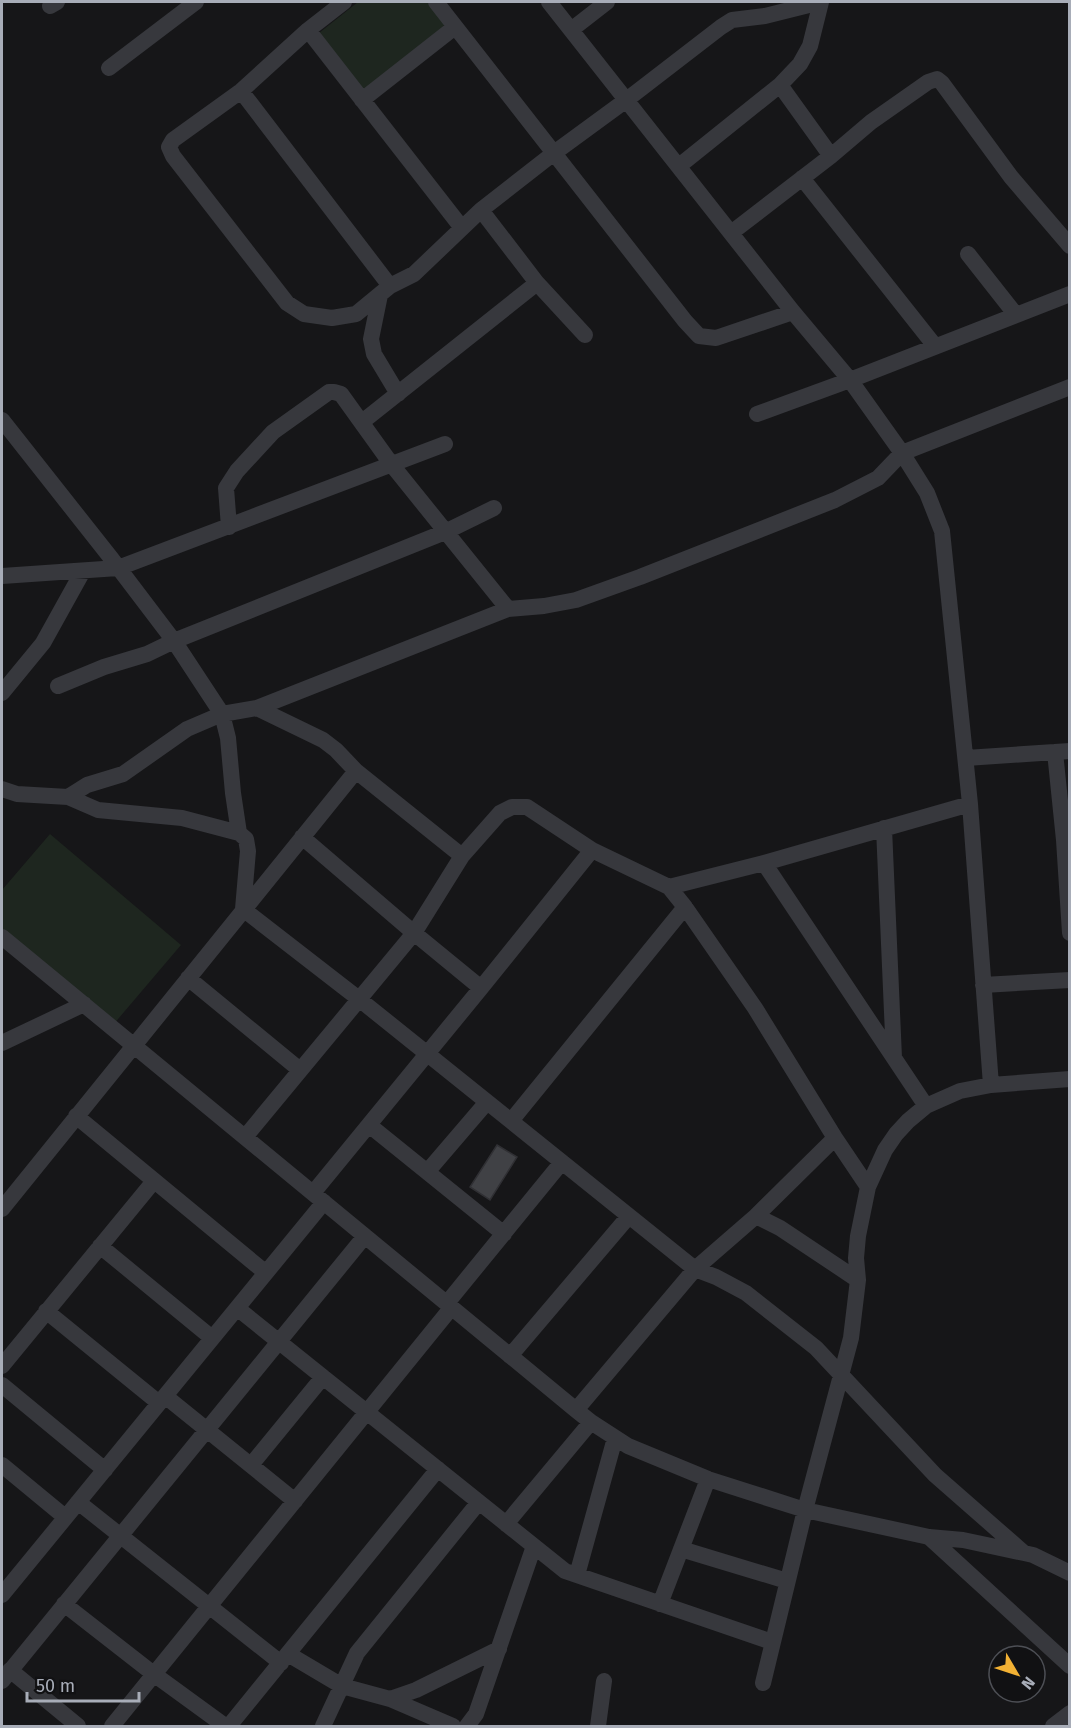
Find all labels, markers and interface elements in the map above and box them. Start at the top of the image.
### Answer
north arrow [987,1644,1047,1704]
scale bar [27,1665,140,1703]
text: N [1018,1673,1039,1693]
text: 50 m [36,1675,75,1697]

